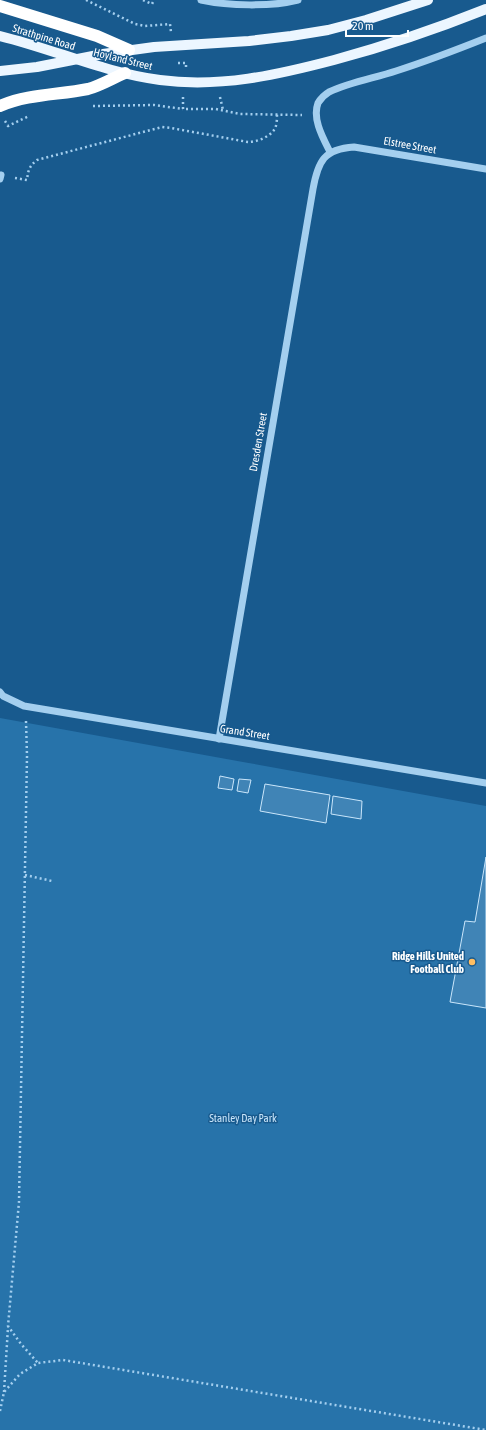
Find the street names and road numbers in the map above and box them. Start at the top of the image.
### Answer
street label: Strathpine Road [11,22,77,52]
street label: Hoyland Street [92,46,154,72]
street label: Elstree Street [383,134,437,156]
street label: Dresden Street [247,412,269,472]
street label: Grand Street [219,722,271,742]

